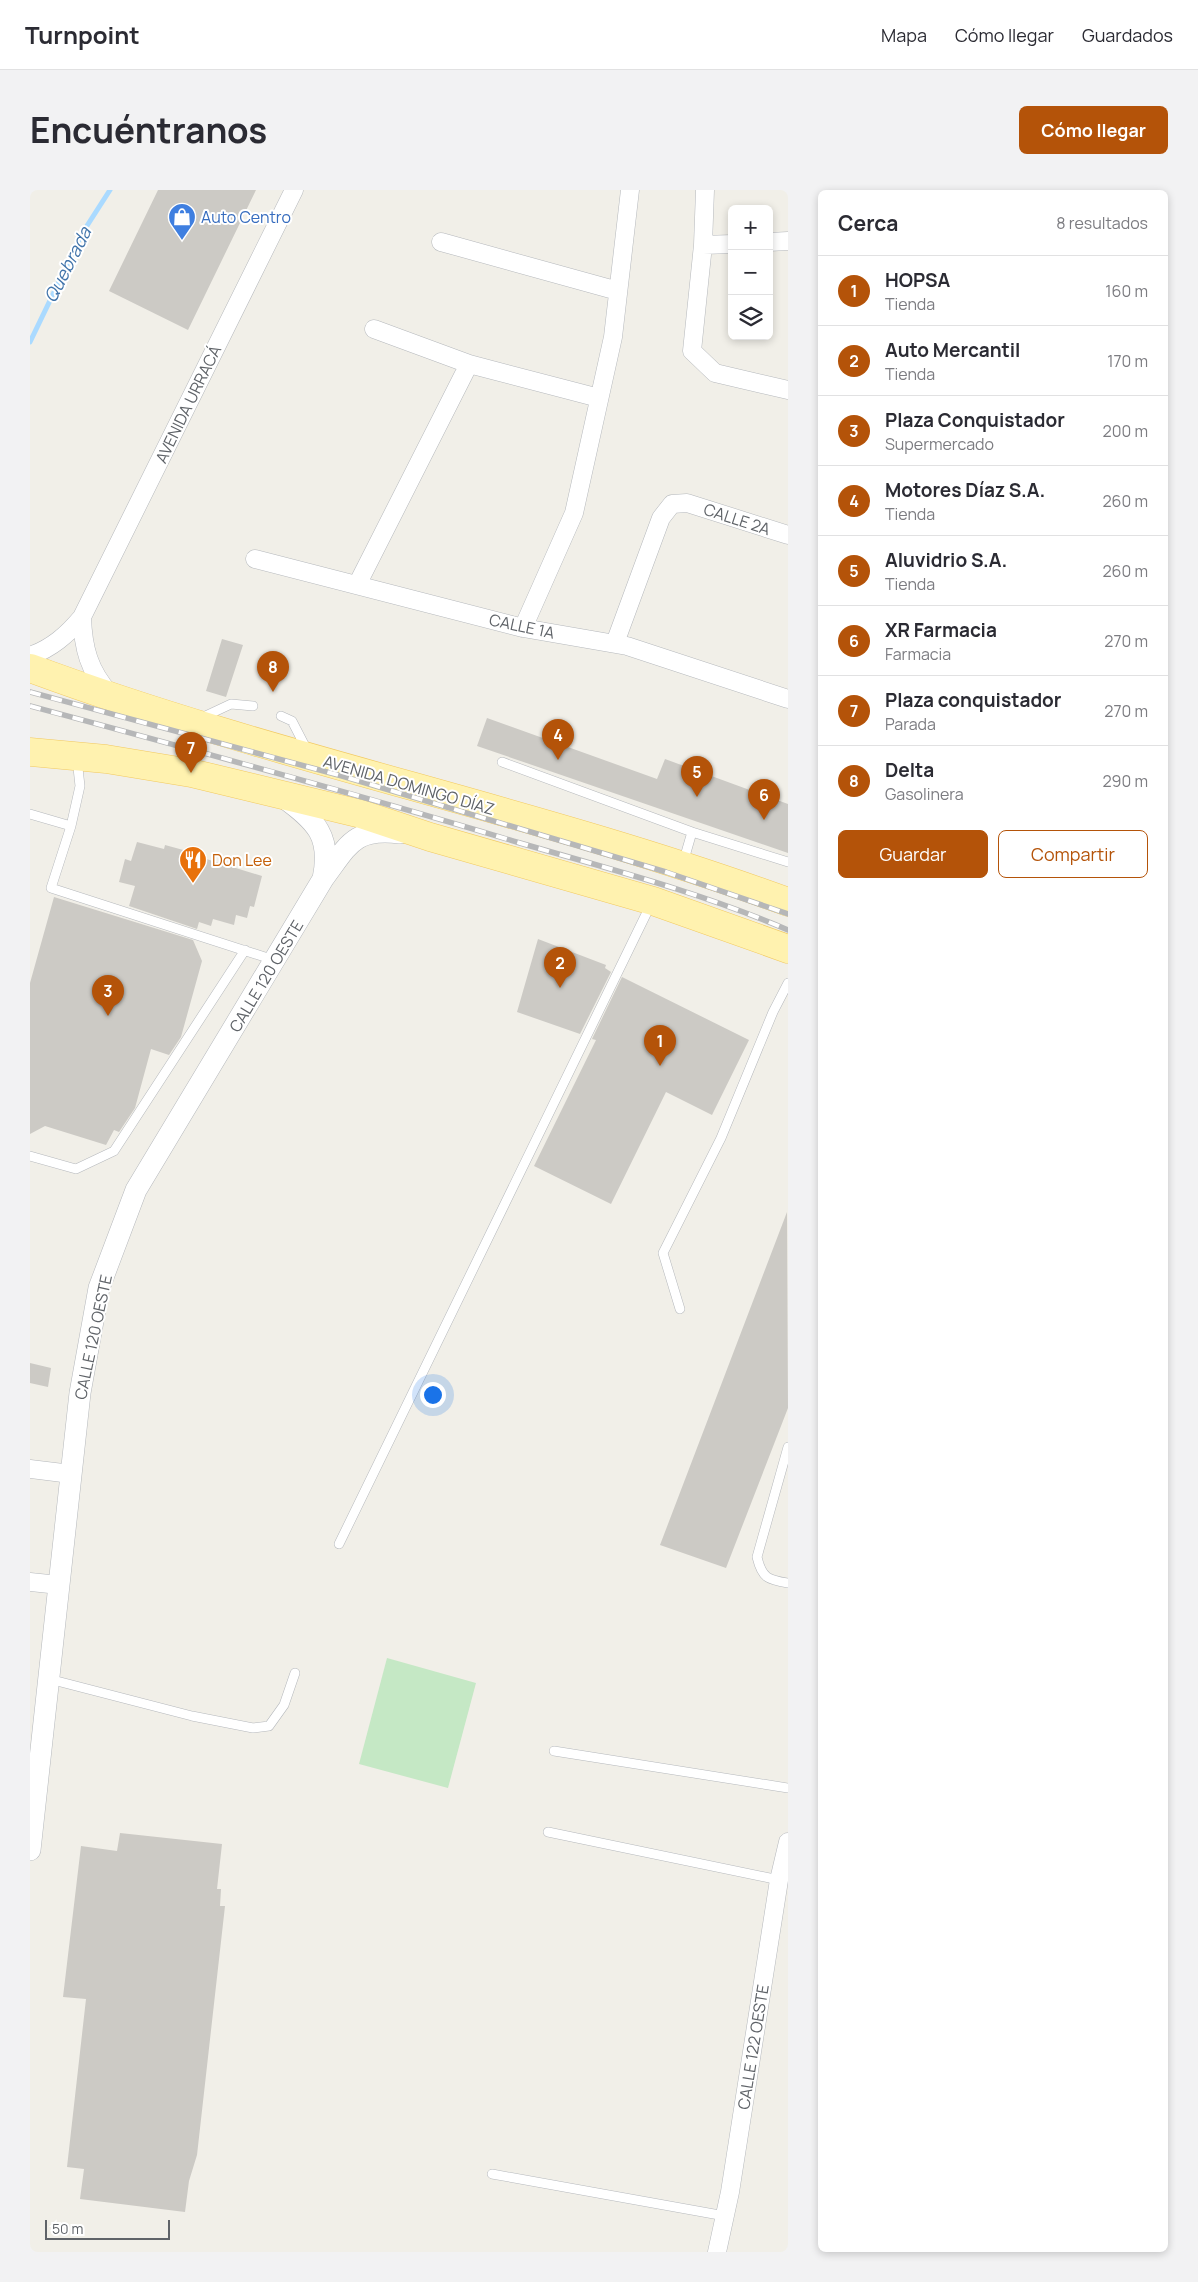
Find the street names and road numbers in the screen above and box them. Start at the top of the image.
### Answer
street label: AVENIDA URRACÁ [150,341,226,467]
street label: CALLE 2A [701,498,773,540]
street label: CALLE 1A [487,608,557,644]
street label: AVENIDA DOMINGO DÍAZ [321,750,497,820]
street label: CALLE 120 OESTE [224,916,308,1036]
street label: CALLE 120 OESTE [69,1273,117,1401]
street label: CALLE 122 OESTE [732,1983,774,2111]

